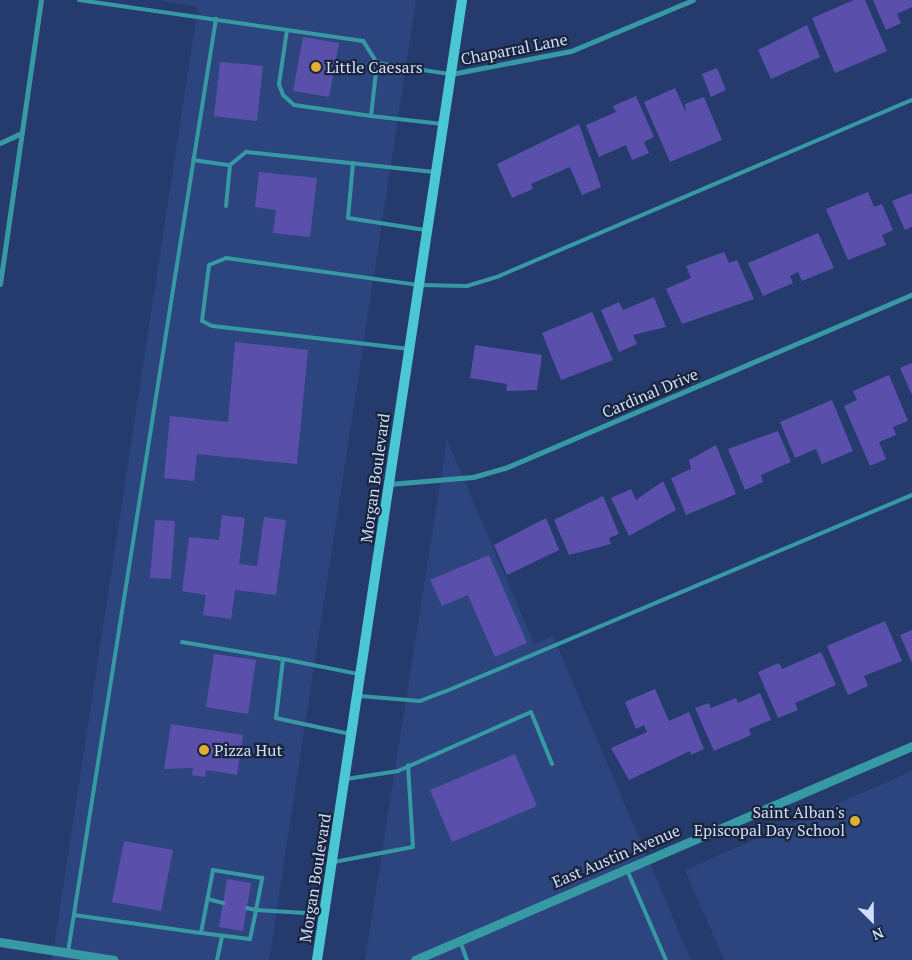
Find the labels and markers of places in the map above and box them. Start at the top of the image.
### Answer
place label: Little Caesars [326,57,423,77]
marker: Little Caesars [310,61,322,73]
place label: Pizza Hut [214,740,282,760]
marker: Pizza Hut [198,744,210,756]
place label: Saint Alban's Episcopal Day School [694,802,845,840]
marker: Saint Alban's Episcopal Day School [849,815,861,827]

